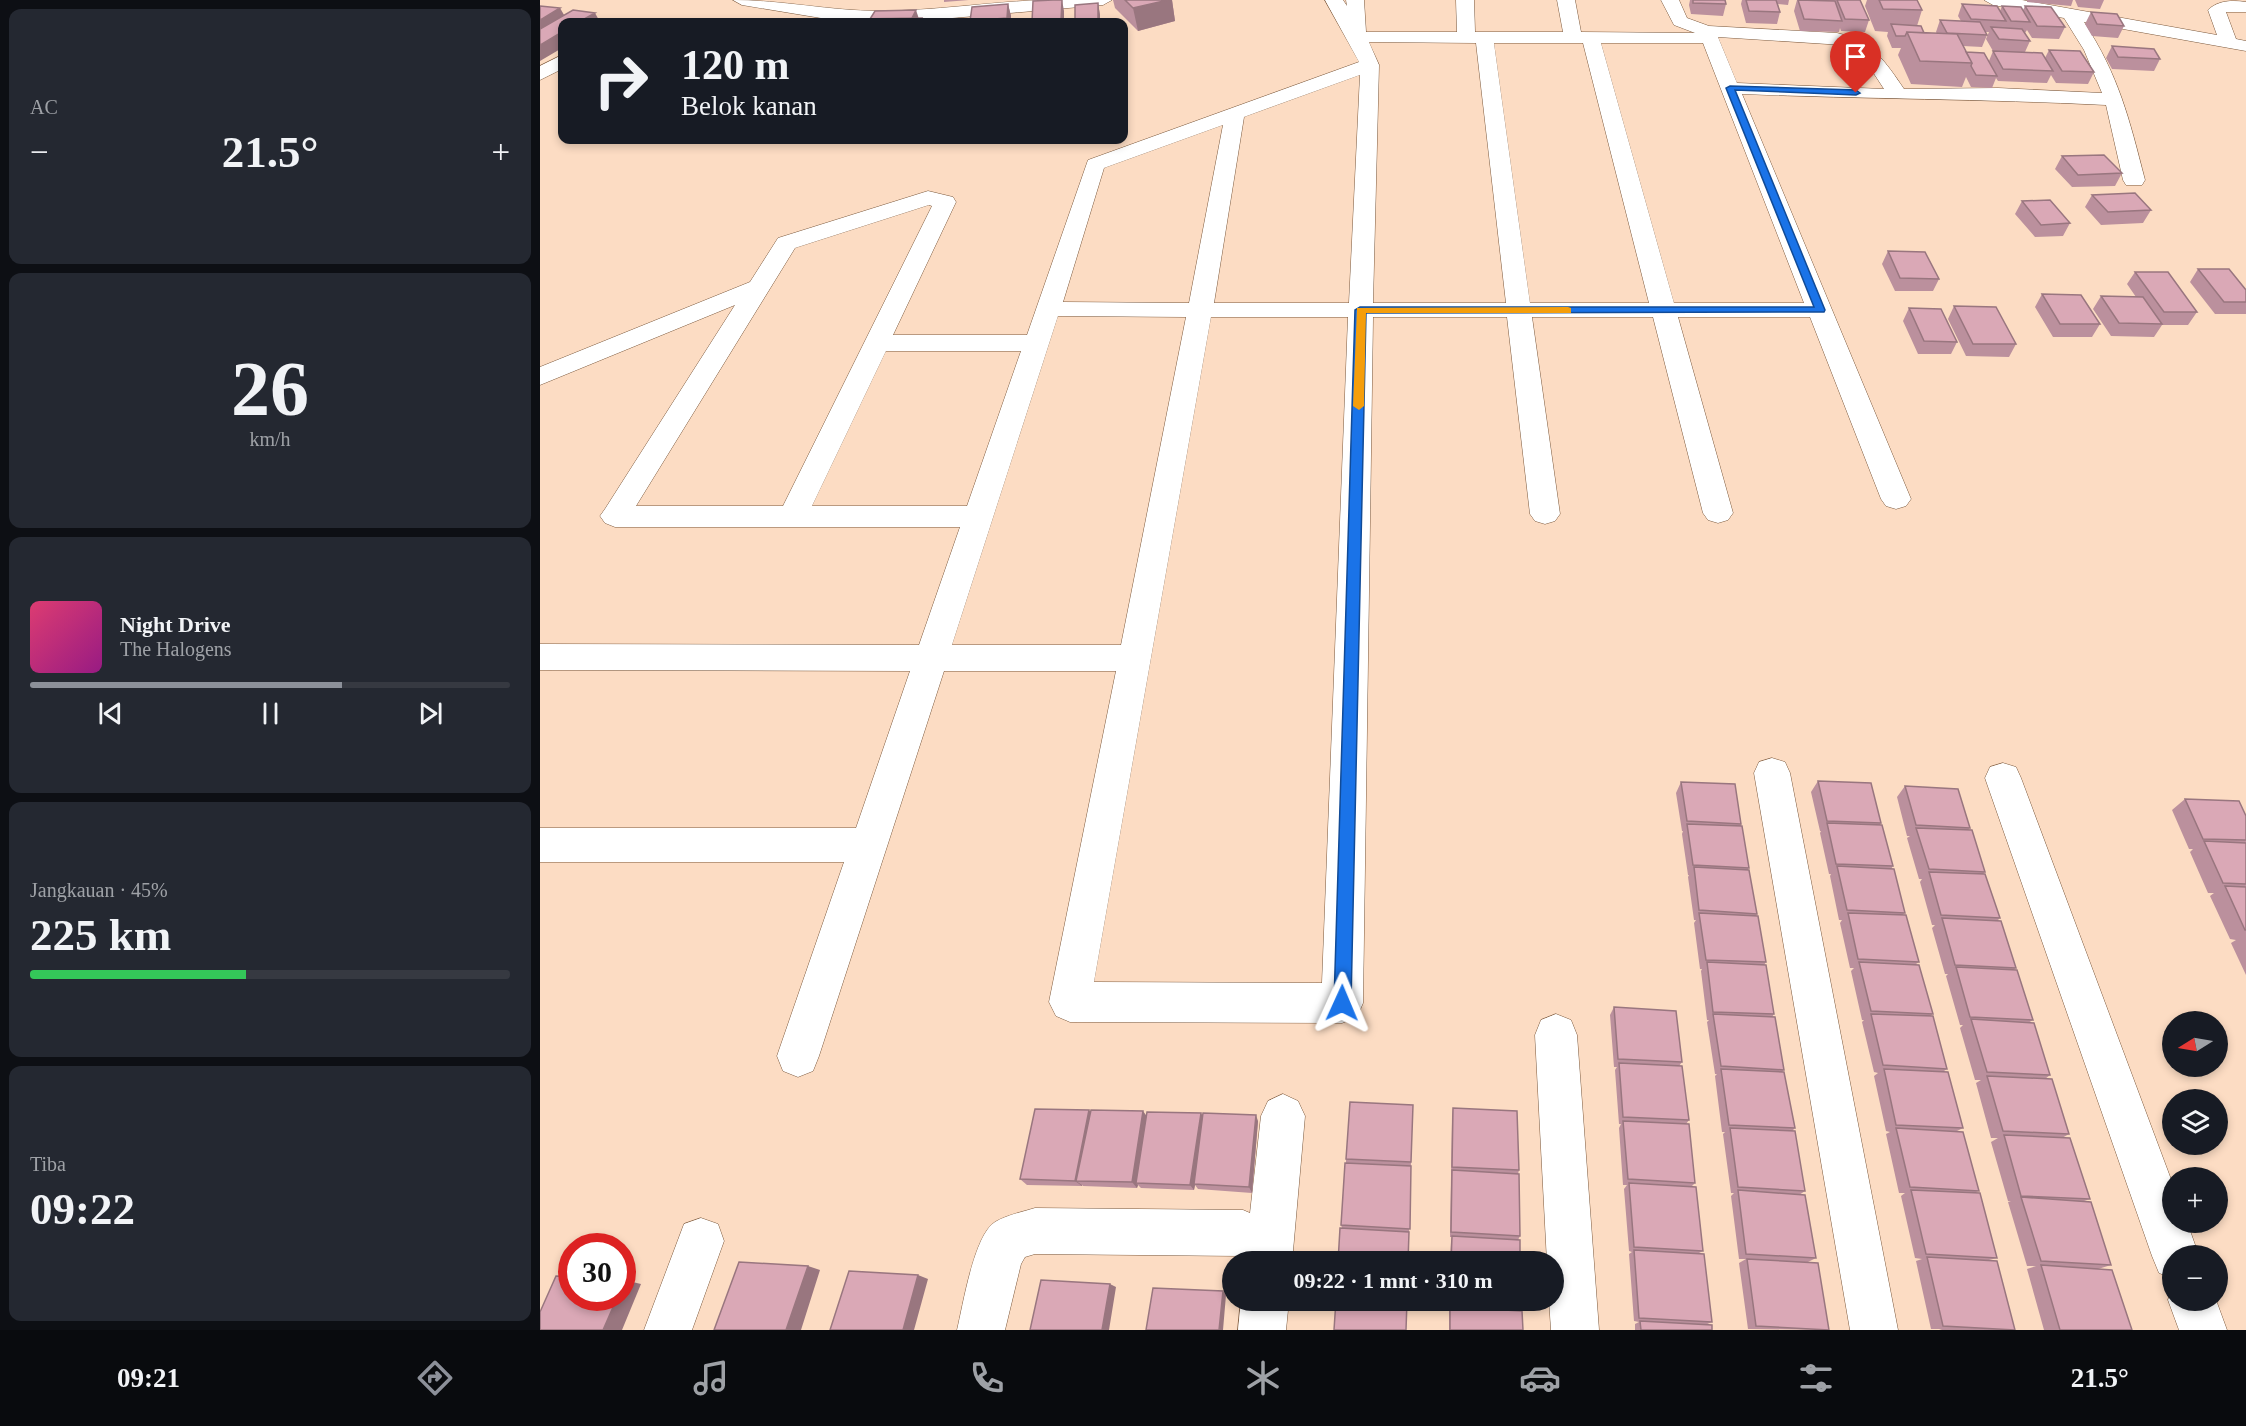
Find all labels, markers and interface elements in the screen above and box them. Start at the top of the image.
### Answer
pin [1830,31,1881,93]
icon: arrive [1839,40,1872,73]
icon: right [582,42,660,120]
text: 120 m [681,42,790,88]
text: Belok kanan [681,91,817,121]
text: AC [30,96,58,118]
text: 21.5° [222,127,318,177]
text: − [30,134,49,170]
text: + [491,134,510,170]
text: 26 [231,345,309,432]
text: km/h [249,428,291,450]
text: Night Drive [120,612,231,637]
text: The Halogens [120,638,232,660]
icon: previous [94,697,127,730]
icon: pause [254,697,287,730]
icon: next [414,697,447,730]
text: Jangkauan · 45% [30,879,168,901]
text: 225 km [30,910,171,960]
position arrow [1310,971,1374,1035]
north arrow [2162,1011,2228,1077]
map controls [2162,1011,2228,1311]
button: layers [2162,1089,2228,1155]
text: Tiba [30,1153,66,1175]
button: + [2162,1167,2228,1233]
text: 09:22 [30,1184,135,1234]
speed limit sign: 30 [558,1233,636,1311]
button: − [2162,1245,2228,1311]
text: 09:22 · 1 mnt · 310 m [1293,1268,1493,1293]
icon: directions [414,1357,456,1399]
icon: music [690,1357,732,1399]
icon: phone [966,1357,1008,1399]
icon: climate [1242,1357,1284,1399]
icon: car [1519,1357,1561,1399]
icon: filters [1795,1357,1837,1399]
text: 09:21 [117,1363,180,1393]
text: 21.5° [2071,1363,2129,1393]

